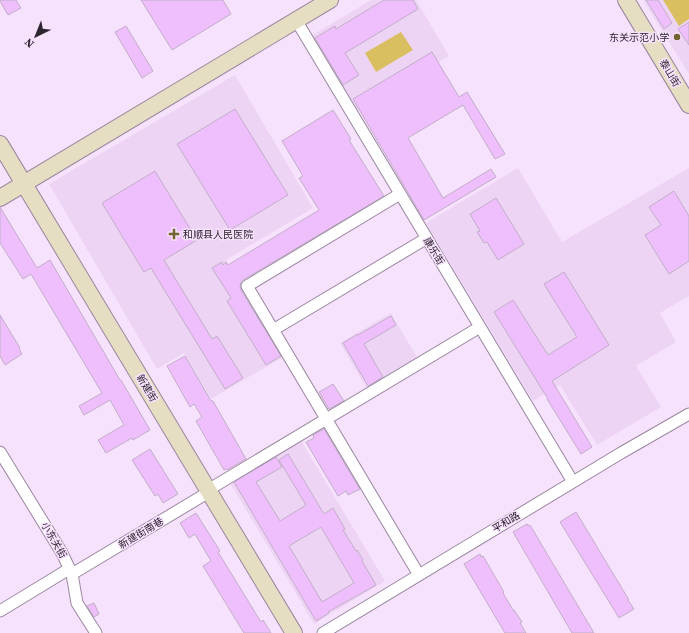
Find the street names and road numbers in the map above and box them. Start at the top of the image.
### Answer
street label: 泰山街 [657,57,683,89]
street label: 康乐街 [421,235,447,267]
street label: 新建街 [134,372,160,404]
street label: 平和路 [490,509,522,535]
street label: 新建街南巷 [116,515,166,551]
street label: 小东关街 [38,519,70,561]

